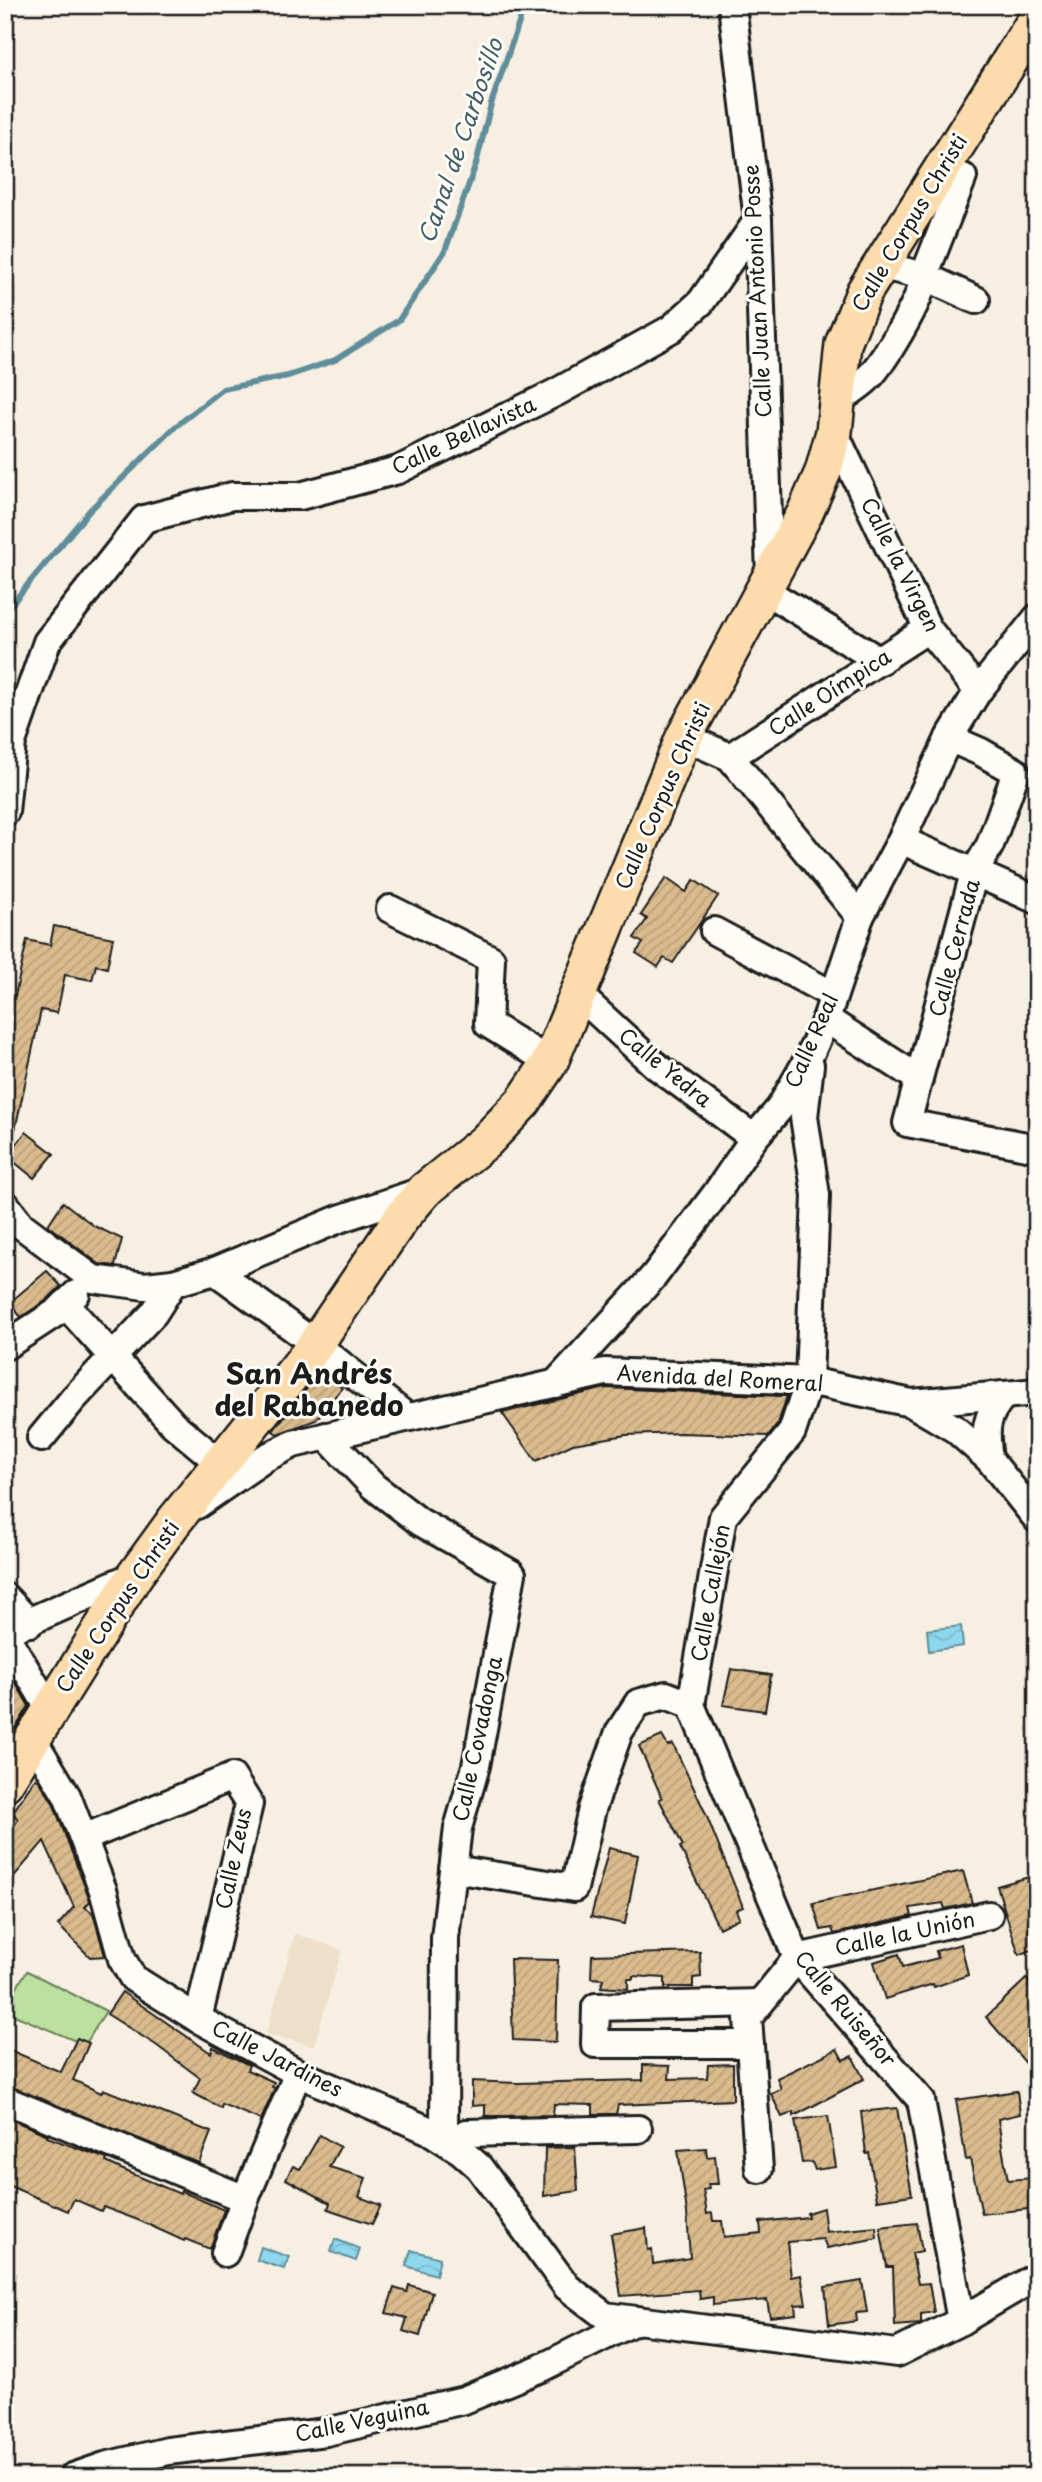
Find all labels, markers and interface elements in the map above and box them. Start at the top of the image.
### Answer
water label: Canal de Carbosillo [408,32,511,248]
street label: Calle Corpus Christi [842,127,974,317]
street label: Calle Juan Antonio Posse [733,164,779,418]
street label: Calle Bellavista [386,387,541,482]
street label: Calle la Virgen [854,491,949,637]
street label: Calle Oímpica [761,639,897,743]
street label: Calle Corpus Christi [605,696,717,894]
street label: Calle Cerrada [919,874,987,1020]
street label: Calle Real [775,988,845,1093]
street label: Calle Yedra [613,1019,720,1115]
district label: San Andrés del Rabanedo [215,1351,403,1426]
street label: Avenida del Romeral [616,1356,824,1398]
street label: Calle Corpus Christi [46,1513,186,1699]
street label: Calle Callejón [681,1521,737,1664]
street label: Calle Covadonga [443,1653,509,1824]
street label: Calle Zeus [206,1805,258,1912]
street label: Calle la Unión [832,1902,978,1962]
street label: Calle Ruiseñor [788,1942,905,2073]
street label: Calle Jardines [207,2011,349,2104]
street label: Calle Veguina [292,2389,432,2449]

